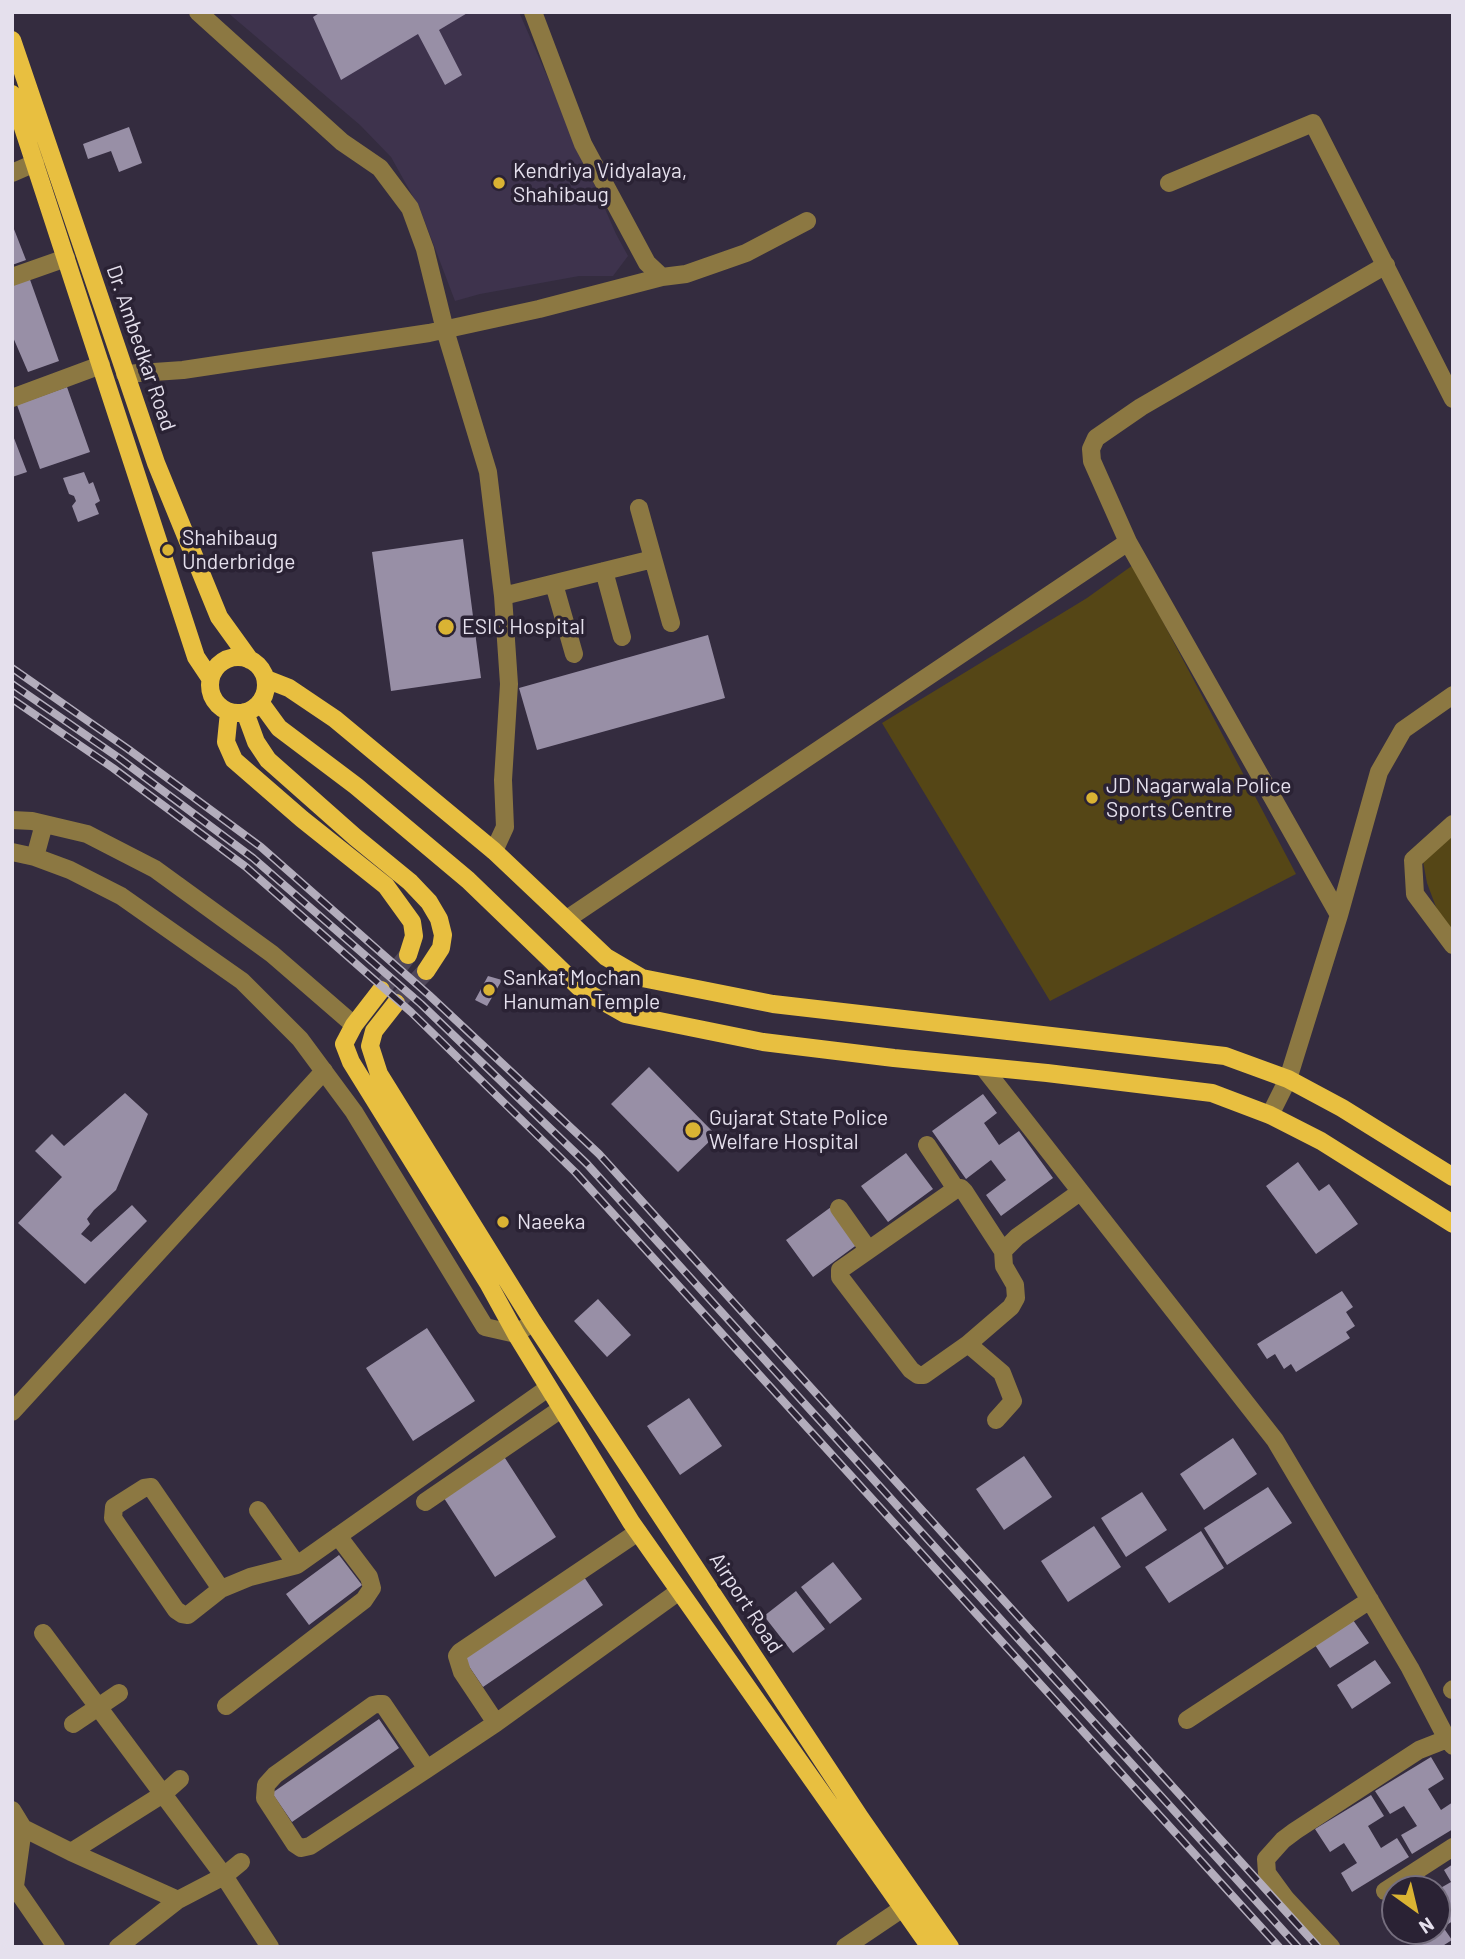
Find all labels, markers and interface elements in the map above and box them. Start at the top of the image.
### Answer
place label: Kendriya Vidyalaya, Shahibaug [513,158,687,208]
marker: Kendriya Vidyalaya, Shahibaug [491,175,507,191]
street label: Dr. Ambedkar Road [101,262,181,434]
place label: Shahibaug Underbridge [182,525,295,575]
marker: Shahibaug Underbridge [160,542,176,558]
place label: ESIC Hospital [462,614,585,640]
marker: ESIC Hospital [436,617,456,637]
place label: JD Nagarwala Police Sports Centre [1106,773,1292,823]
marker: JD Nagarwala Police Sports Centre [1084,790,1100,806]
place label: Sankat Mochan Hanuman Temple [503,965,660,1015]
marker: Sankat Mochan Hanuman Temple [481,982,497,998]
place label: Gujarat State Police Welfare Hospital [709,1105,888,1155]
marker: Gujarat State Police Welfare Hospital [683,1120,703,1140]
place label: Naeeka [517,1209,585,1235]
marker: Naeeka [495,1214,511,1230]
street label: Airport Road [704,1548,788,1658]
north arrow [1381,1875,1451,1945]
text: N [1415,1913,1439,1939]

